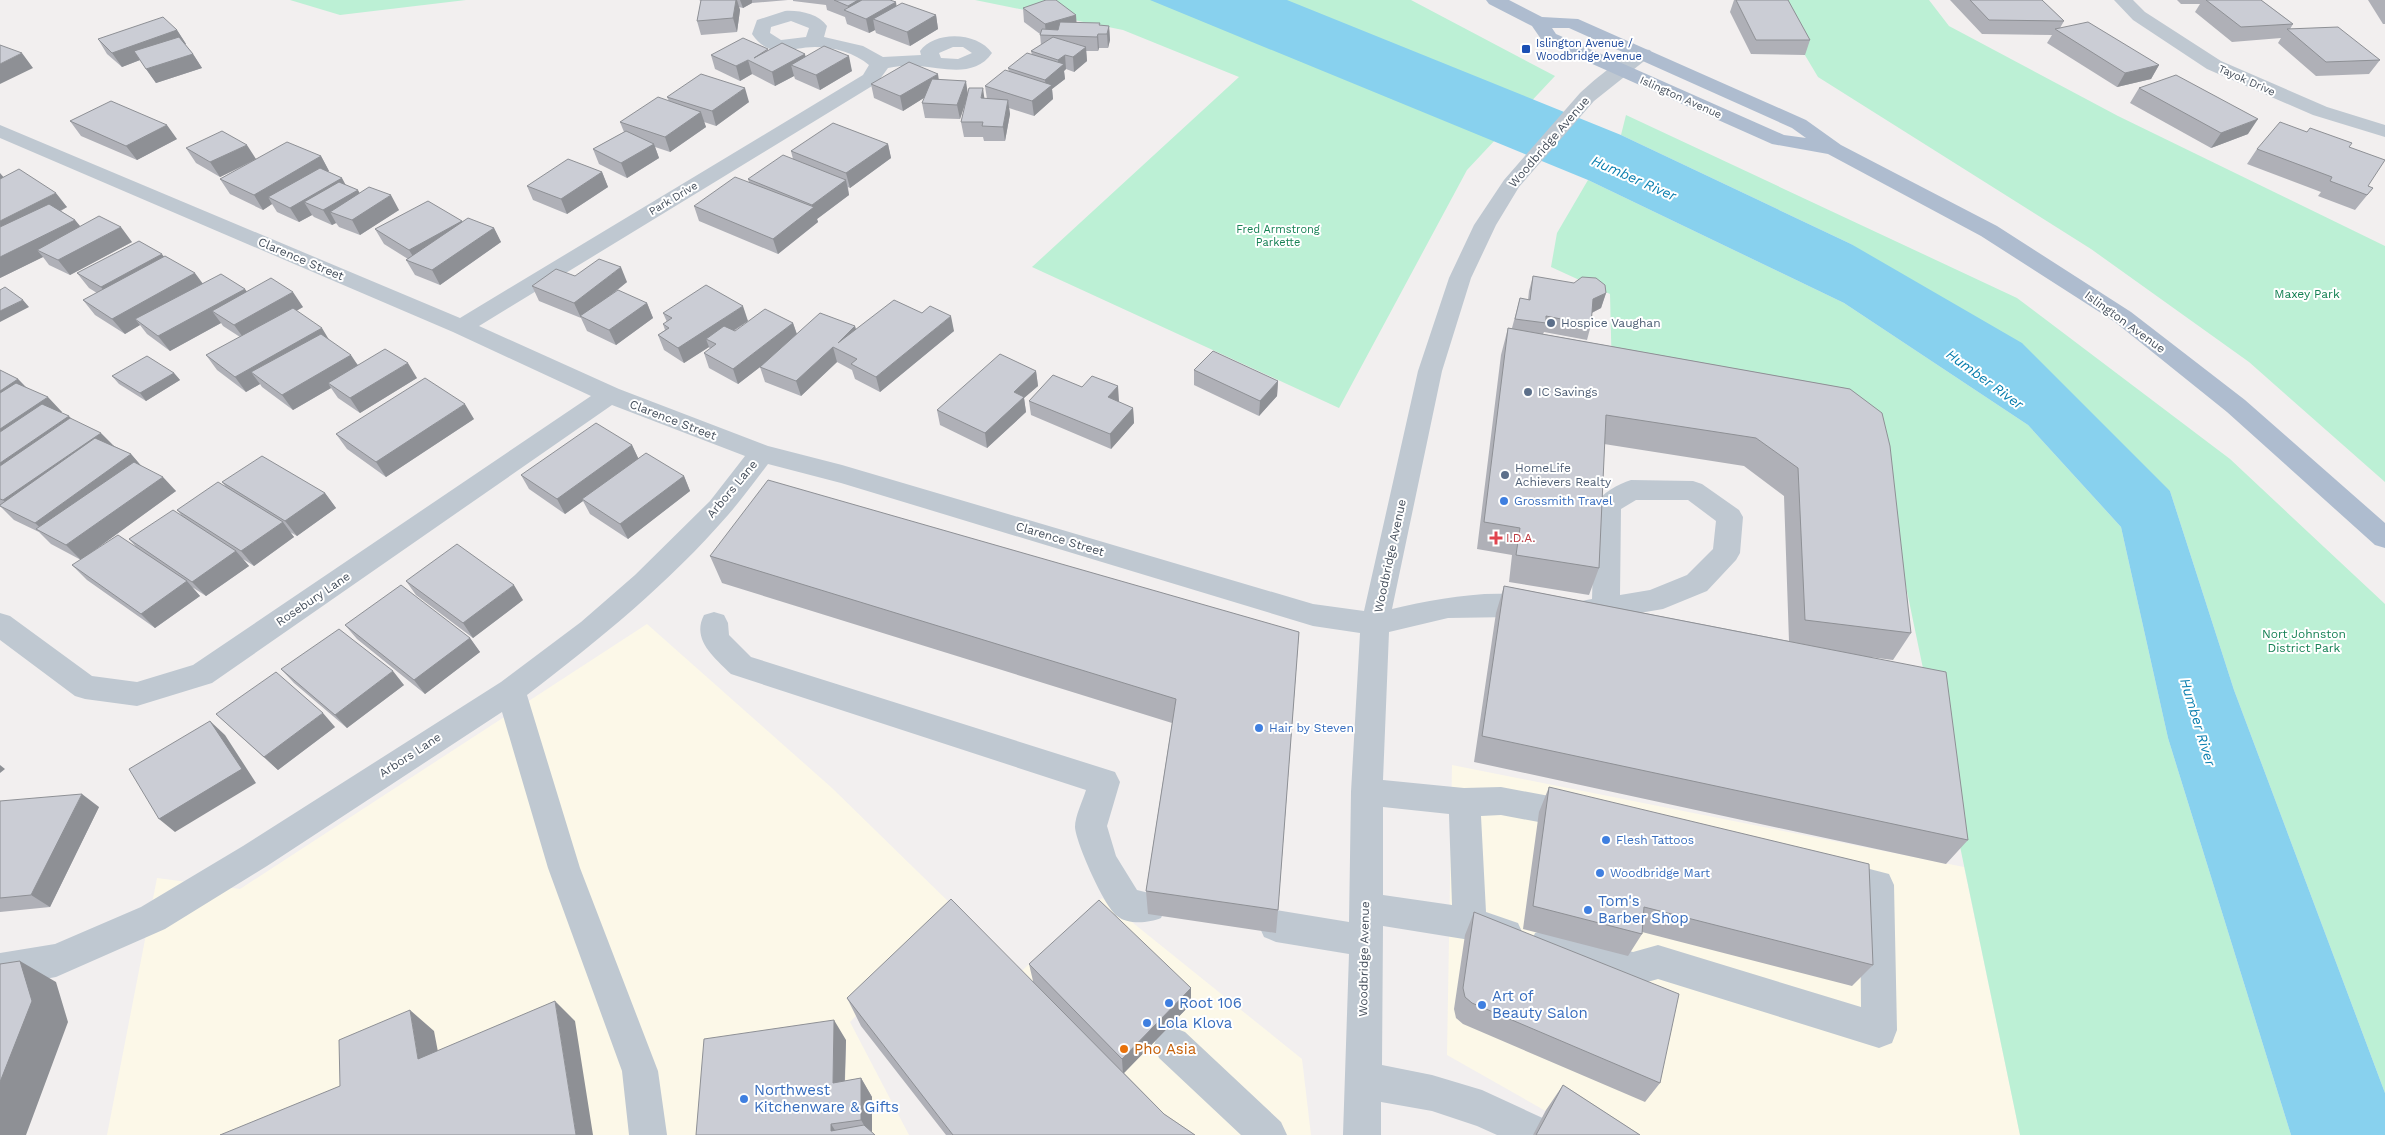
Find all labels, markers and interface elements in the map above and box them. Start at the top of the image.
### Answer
place label: Islington Avenue / Woodbridge Avenue [1536,37,1642,63]
marker: Islington Avenue / Woodbridge Avenue [1520,43,1532,55]
street label: Tayok Drive [2216,62,2277,99]
street label: Islington Avenue [1638,74,1724,121]
street label: Woodbridge Avenue [1506,94,1592,190]
water label: Humber River [1589,152,1679,204]
street label: Park Drive [647,179,700,218]
park label: Fred Armstrong Parkette [1236,223,1320,249]
street label: Clarence Street [256,235,346,283]
park label: Maxey Park [2274,287,2340,301]
street label: Islington Avenue [2082,288,2168,356]
place label: Hospice Vaughan [1561,316,1661,330]
marker: Hospice Vaughan [1545,317,1557,329]
water label: Humber River [1943,346,2027,413]
place label: IC Savings [1538,385,1598,399]
marker: IC Savings [1522,386,1534,398]
street label: Clarence Street [628,397,718,443]
street label: Arbors Lane [704,457,760,521]
place label: HomeLife Achievers Realty [1515,461,1612,489]
marker: HomeLife Achievers Realty [1499,469,1511,481]
place label: Grossmith Travel [1514,494,1613,508]
marker: Grossmith Travel [1498,495,1510,507]
street label: Woodbridge Avenue [1371,498,1409,614]
street label: Clarence Street [1014,519,1106,559]
place label: I.D.A. [1506,531,1536,545]
marker: I.D.A. [1490,532,1502,544]
street label: Rosebury Lane [273,569,353,629]
park label: Nort Johnston District Park [2262,627,2346,655]
water label: Humber River [2177,676,2219,768]
place label: Hair by Steven [1269,721,1354,735]
marker: Hair by Steven [1253,722,1265,734]
street label: Arbors Lane [376,730,444,780]
place label: Flesh Tattoos [1616,833,1694,847]
marker: Flesh Tattoos [1600,834,1612,846]
place label: Woodbridge Mart [1610,866,1710,880]
marker: Woodbridge Mart [1594,867,1606,879]
place label: Tom's Barber Shop [1598,892,1689,927]
street label: Woodbridge Avenue [1356,901,1372,1017]
marker: Tom's Barber Shop [1582,904,1594,916]
place label: Art of Beauty Salon [1492,987,1588,1022]
place label: Root 106 [1179,994,1242,1012]
marker: Root 106 [1163,997,1175,1009]
marker: Art of Beauty Salon [1476,999,1488,1011]
place label: Lola Klova [1157,1014,1233,1032]
marker: Lola Klova [1141,1017,1153,1029]
place label: Pho Asia [1134,1040,1197,1058]
marker: Pho Asia [1118,1043,1130,1055]
place label: Northwest Kitchenware & Gifts [754,1081,899,1116]
marker: Northwest Kitchenware & Gifts [738,1093,750,1105]

